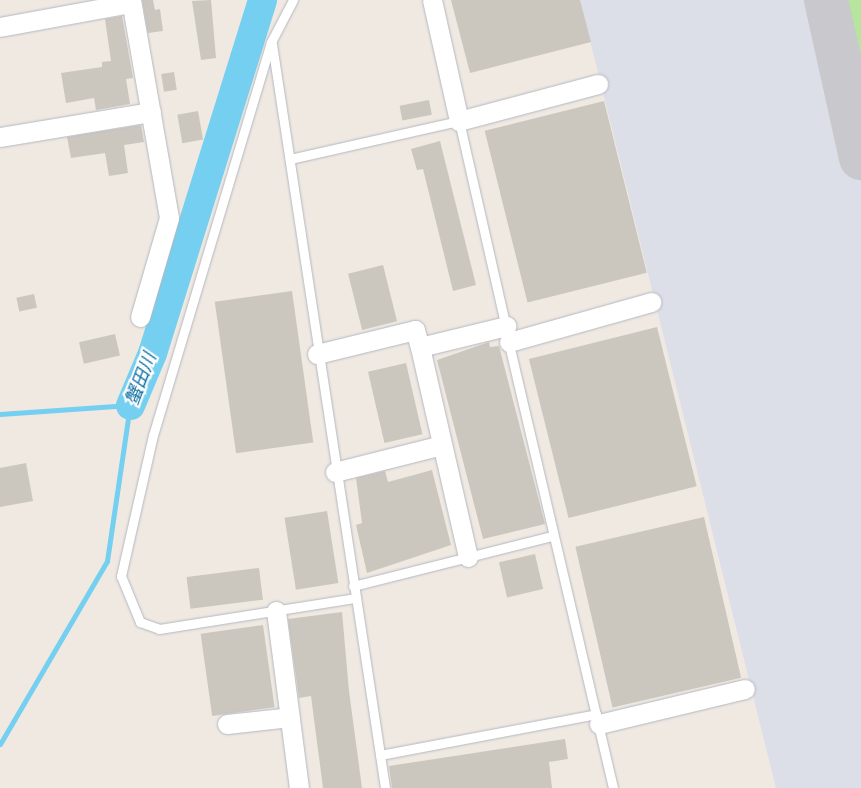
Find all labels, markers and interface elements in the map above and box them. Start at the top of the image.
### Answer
water label: 蟹田川 [121,350,161,408]

